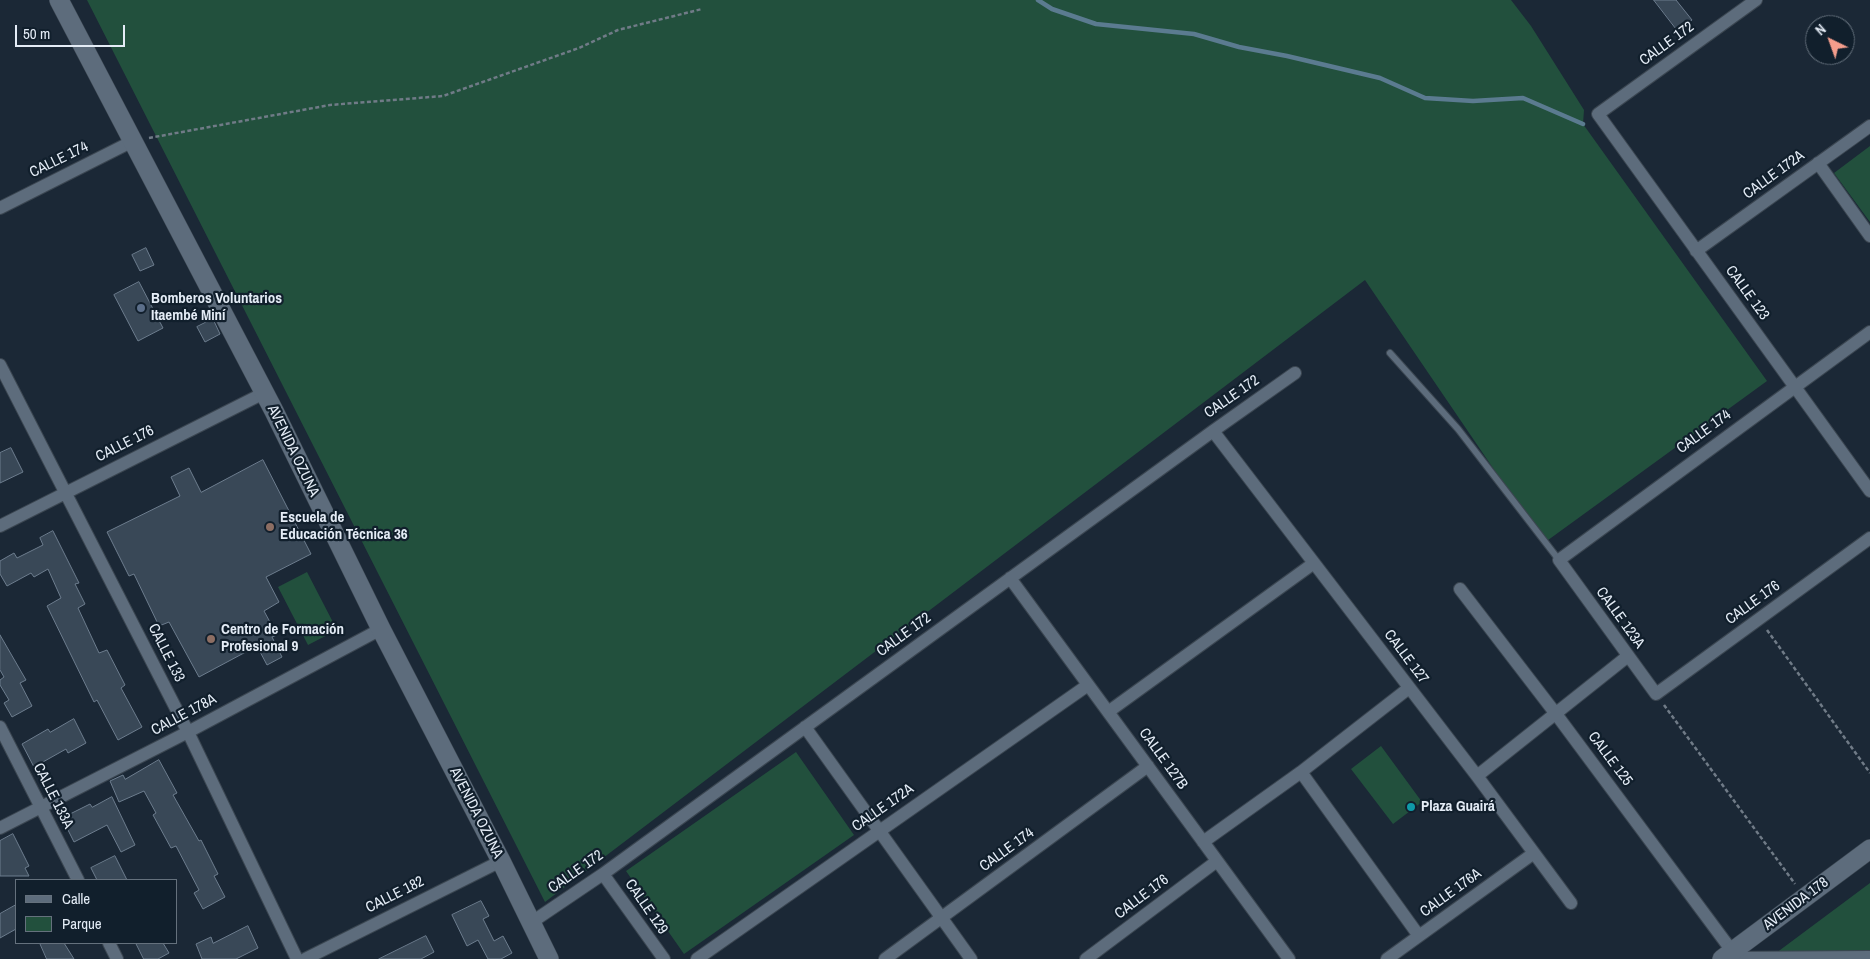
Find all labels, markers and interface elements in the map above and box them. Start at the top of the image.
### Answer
scale bar [18,15,128,47]
north arrow [1805,15,1855,65]
street label: CALLE 172 [1636,18,1698,70]
text: N [1812,20,1830,39]
text: 50 m [23,23,50,44]
street label: CALLE 174 [27,138,91,182]
street label: CALLE 172A [1740,147,1808,203]
street label: CALLE 123 [1721,262,1773,324]
place label: Bomberos Voluntarios Itaembé Miní [151,290,282,325]
marker: Bomberos Voluntarios Itaembé Miní [135,302,147,314]
street label: CALLE 172 [1201,372,1263,422]
street label: AVENIDA OZUNA [263,402,323,500]
street label: CALLE 174 [1673,406,1735,458]
street label: CALLE 176 [93,422,157,466]
place label: Escuela de Educación Técnica 36 [280,509,408,544]
marker: Escuela de Educación Técnica 36 [264,521,276,533]
street label: CALLE 176 [1722,577,1784,629]
street label: CALLE 123A [1592,584,1648,652]
street label: CALLE 172 [873,609,935,661]
street label: CALLE 133 [144,621,188,685]
place label: Centro de Formación Profesional 9 [221,621,344,656]
street label: CALLE 127 [1380,626,1432,688]
marker: Centro de Formación Profesional 9 [205,633,217,645]
street label: CALLE 178A [148,690,220,740]
street label: CALLE 127B [1135,725,1191,793]
street label: CALLE 125 [1584,728,1636,790]
street label: CALLE 133A [29,760,77,832]
street label: AVENIDA OZUNA [445,765,507,861]
street label: CALLE 172A [849,780,917,836]
place label: Plaza Guairá [1421,798,1495,816]
marker: Plaza Guairá [1405,801,1417,813]
street label: CALLE 174 [976,824,1038,876]
street label: CALLE 172 [545,847,607,897]
street label: CALLE 176A [1417,865,1485,921]
street label: CALLE 176 [1111,871,1173,923]
street label: CALLE 182 [363,873,427,917]
street label: AVENIDA 178 [1760,874,1832,934]
street label: CALLE 129 [621,876,671,938]
legend [15,879,178,944]
text: Calle [62,888,90,909]
text: Parque [62,913,102,934]

